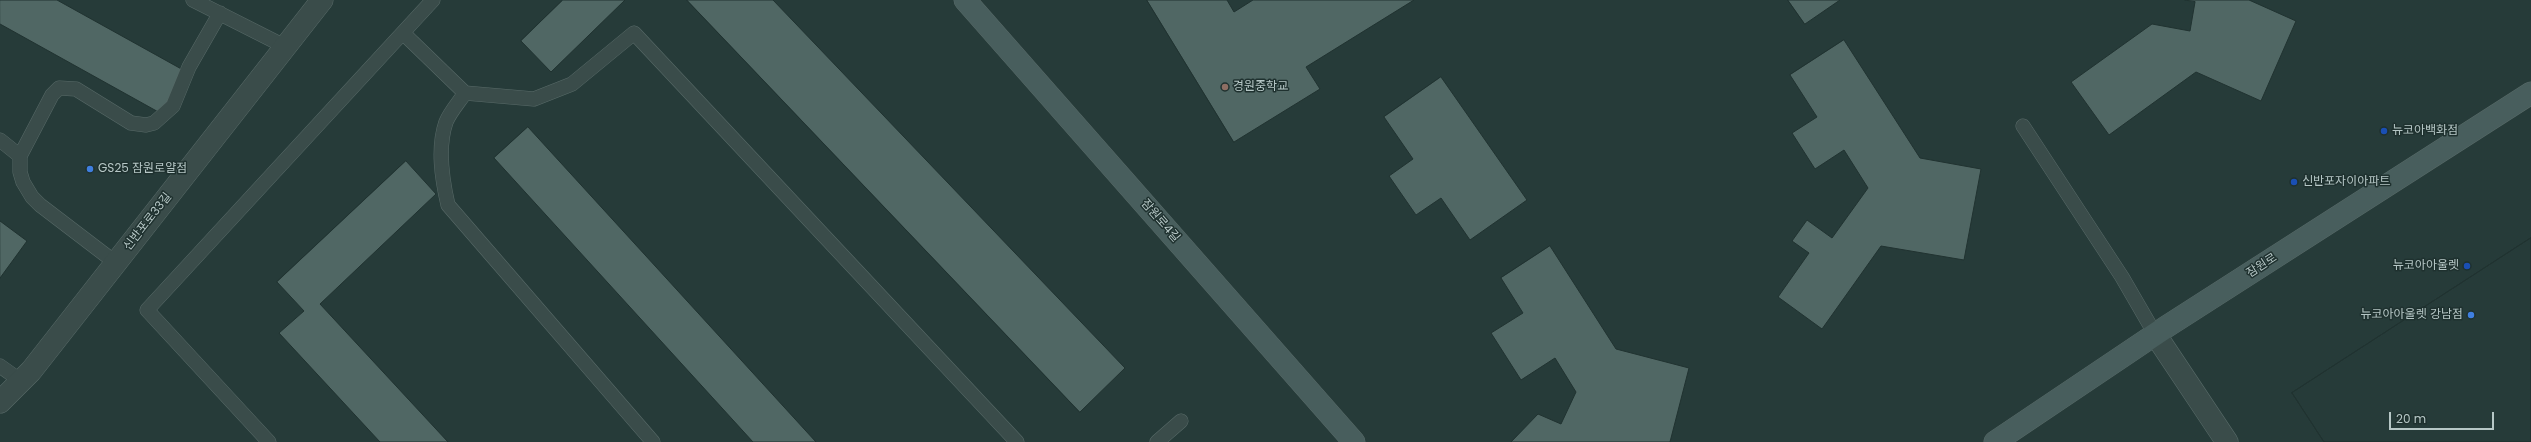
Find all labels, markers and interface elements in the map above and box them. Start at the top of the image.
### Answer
place label: 경원중학교 [1233,80,1288,94]
marker: 경원중학교 [1220,82,1230,92]
place label: 뉴코아백화점 [2392,124,2458,138]
marker: 뉴코아백화점 [2379,126,2389,136]
place label: GS25 잠원로얄점 [98,162,187,176]
marker: GS25 잠원로얄점 [85,164,95,174]
place label: 신반포자이아파트 [2302,175,2390,189]
marker: 신반포자이아파트 [2289,177,2299,187]
street label: 신반포로33길 [121,190,175,254]
street label: 잠원로4길 [1138,197,1182,245]
street label: 잠원로 [2244,251,2280,281]
place label: 뉴코아아울렛 [2393,259,2459,273]
marker: 뉴코아아울렛 [2462,261,2472,271]
place label: 뉴코아아울렛 강남점 [2360,308,2463,322]
marker: 뉴코아아울렛 강남점 [2466,310,2476,320]
scale bar [2391,404,2496,430]
text: 20 m [2396,410,2426,427]

